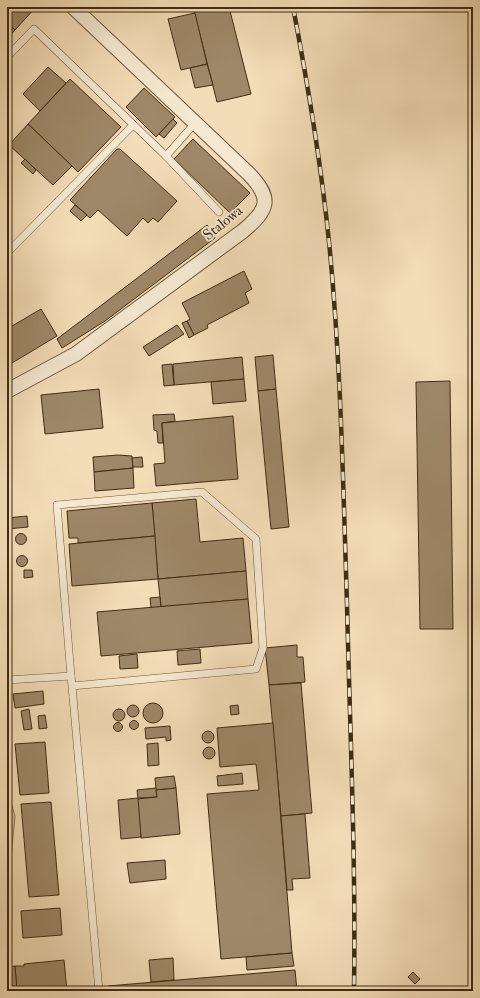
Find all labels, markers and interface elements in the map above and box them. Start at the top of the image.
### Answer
street label: Stalowa [199,201,247,245]

